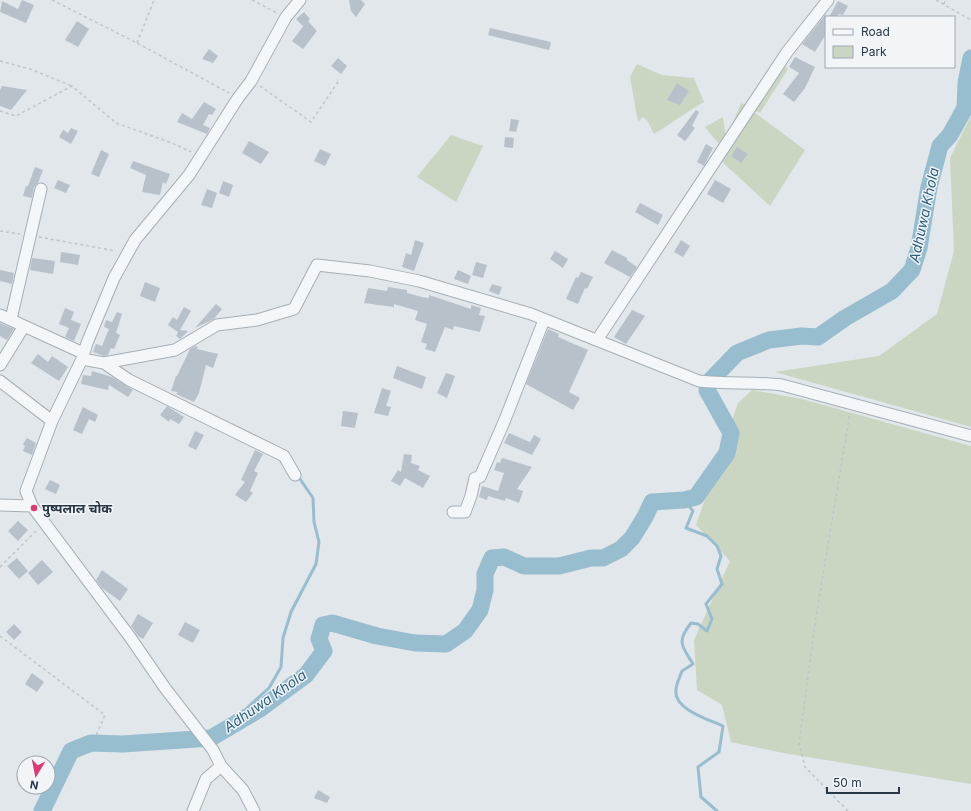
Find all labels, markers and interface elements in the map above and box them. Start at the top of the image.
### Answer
legend [825,16,955,68]
text: Road [861,24,890,39]
text: Park [861,44,887,59]
water label: Adhuwa Khola [905,165,942,265]
place label: पुष्पलाल चोक [42,500,112,518]
marker: पुष्पलाल चोक [29,503,39,513]
water label: Adhuwa Khola [219,666,309,736]
north arrow [16,755,56,795]
scale bar [827,769,899,795]
text: 50 m [833,775,862,790]
text: N [29,777,40,792]

